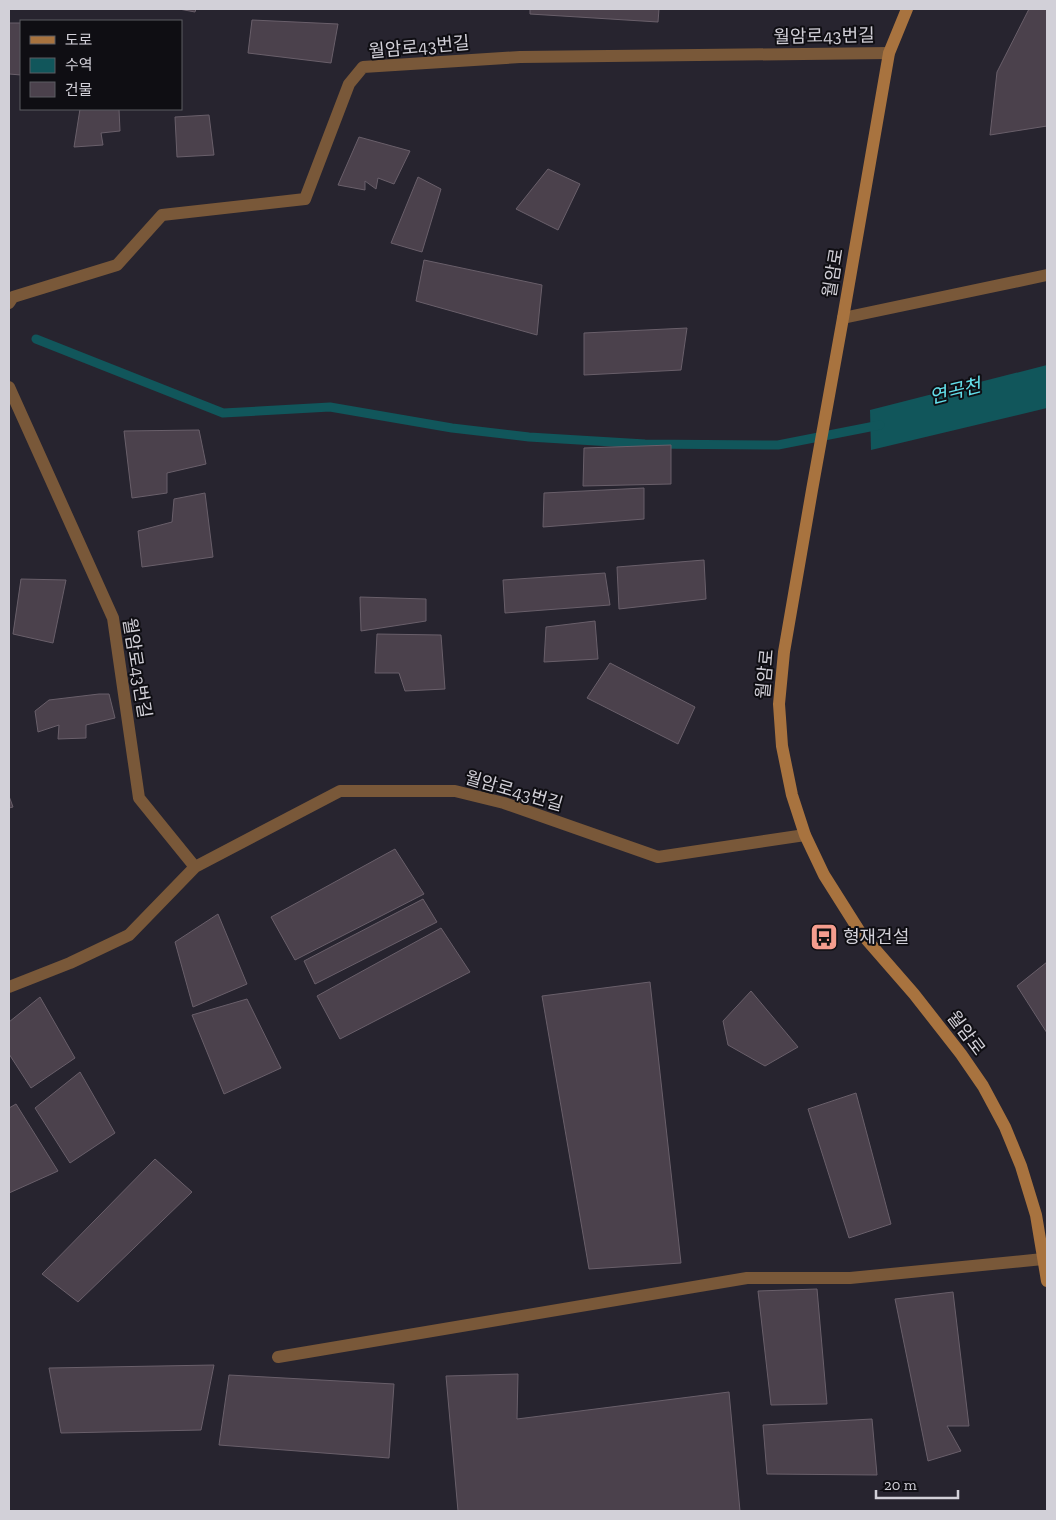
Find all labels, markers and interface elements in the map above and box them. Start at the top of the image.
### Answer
legend [20,20,182,110]
street label: 월암로43번길 [773,24,875,48]
text: 도로 [65,31,93,49]
street label: 월암로43번길 [368,32,470,62]
text: 수역 [65,56,93,74]
text: 건물 [65,81,93,99]
street label: 월암로 [818,247,848,299]
water label: 연곡천 [927,373,985,409]
street label: 월암로43번길 [118,616,156,720]
street label: 월암로 [752,648,778,700]
street label: 월암로43번길 [462,766,566,816]
bus stop icon: 형재건설 [809,922,839,952]
place label: 형재건설 [843,926,909,948]
street label: 월암로 [942,1007,990,1059]
scale bar [876,1468,958,1500]
text: 20 m [884,1476,917,1494]

